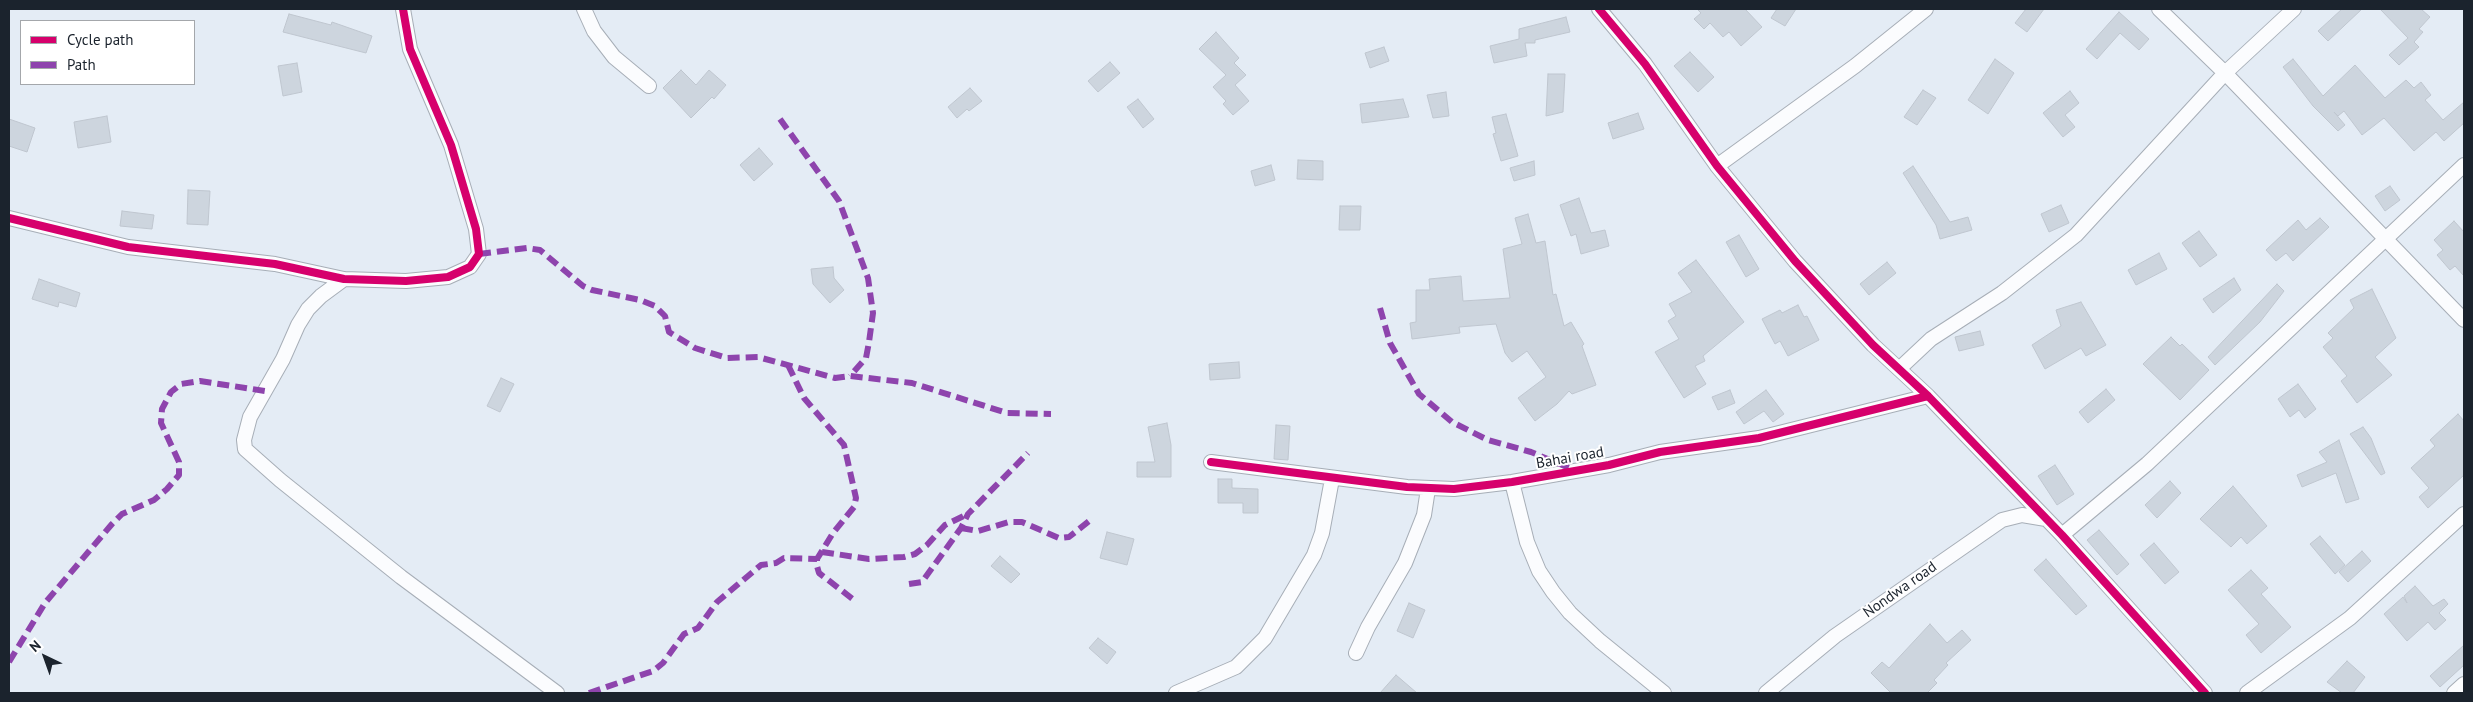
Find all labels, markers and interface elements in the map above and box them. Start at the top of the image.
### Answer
legend [20,20,195,85]
text: Cycle path [67,30,133,49]
text: Path [67,55,96,74]
street label: Bahai road [1535,443,1605,473]
street label: Nondwa road [1860,558,1940,622]
north arrow [20,632,70,682]
text: N [26,636,44,656]

